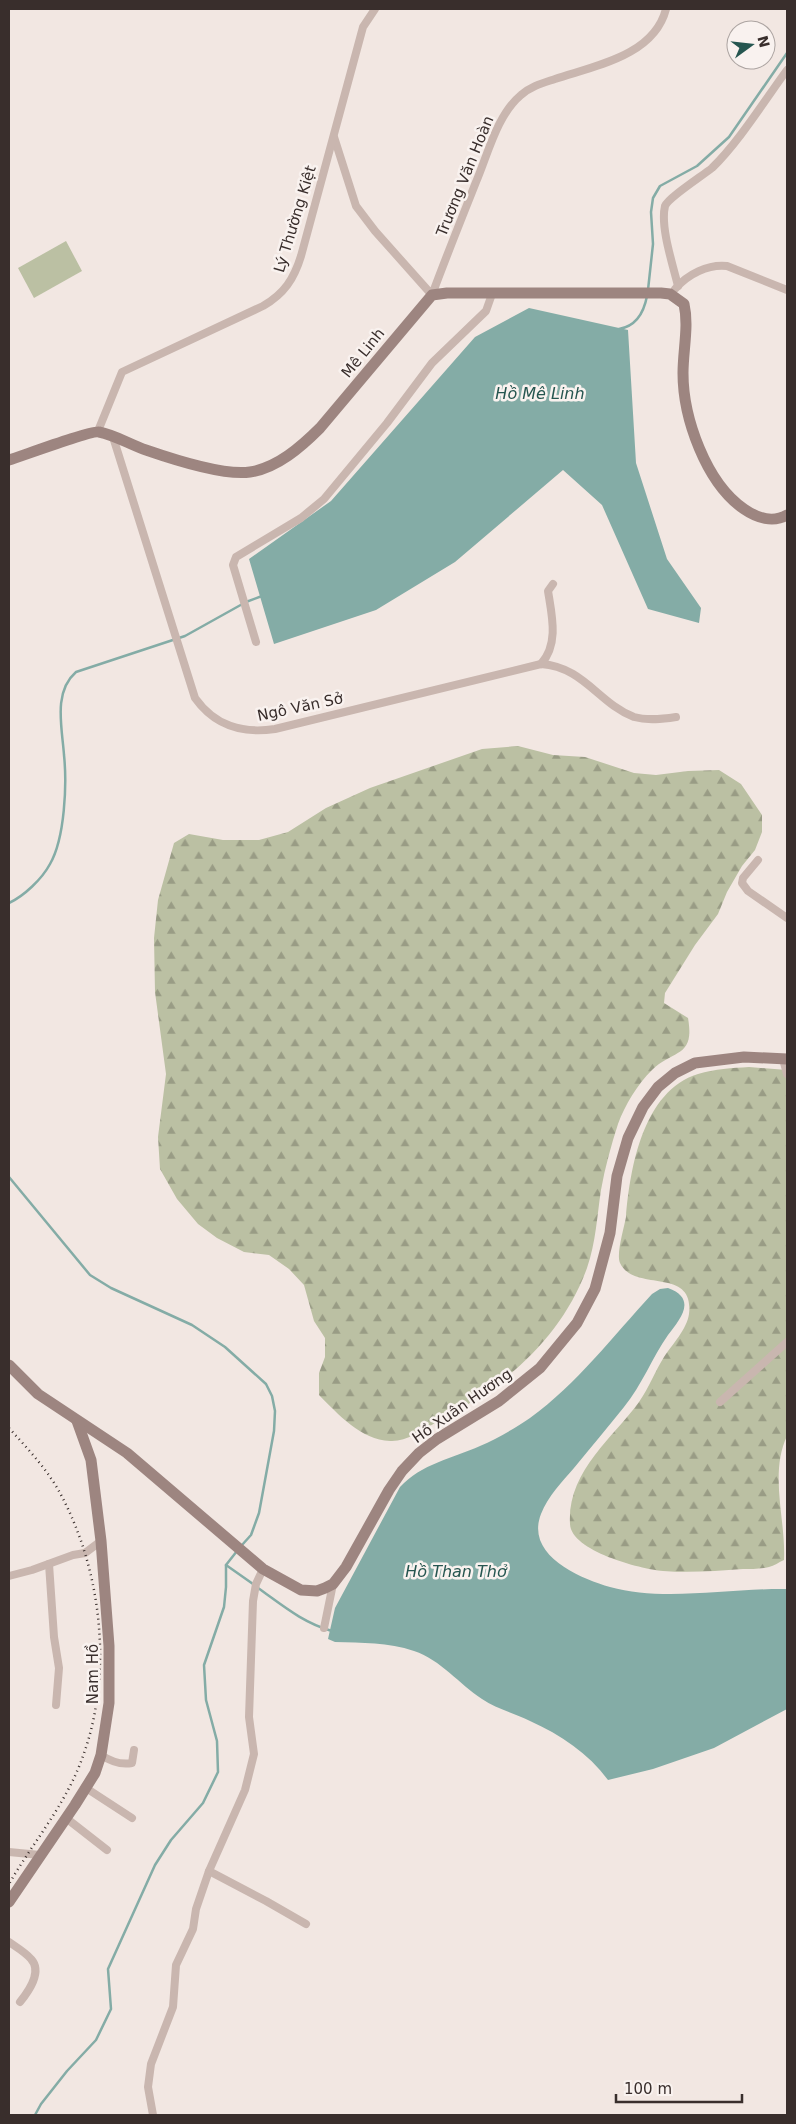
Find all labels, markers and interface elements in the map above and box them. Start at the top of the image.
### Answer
north arrow [726,20,776,70]
text: N [754,34,773,49]
street label: Trương Văn Hoàn [432,113,497,240]
street label: Lý Thường Kiệt [270,163,320,275]
street label: Mê Linh [338,325,388,381]
water label: Hồ Mê Linh [495,384,585,403]
street label: Ngô Văn Sở [256,689,345,725]
street label: Hồ Xuân Hương [409,1365,515,1447]
water label: Hồ Than Thở [405,1562,508,1581]
street label: Nam Hồ [84,1644,102,1704]
scale bar [616,2072,742,2104]
text: 100 m [624,2080,672,2098]

